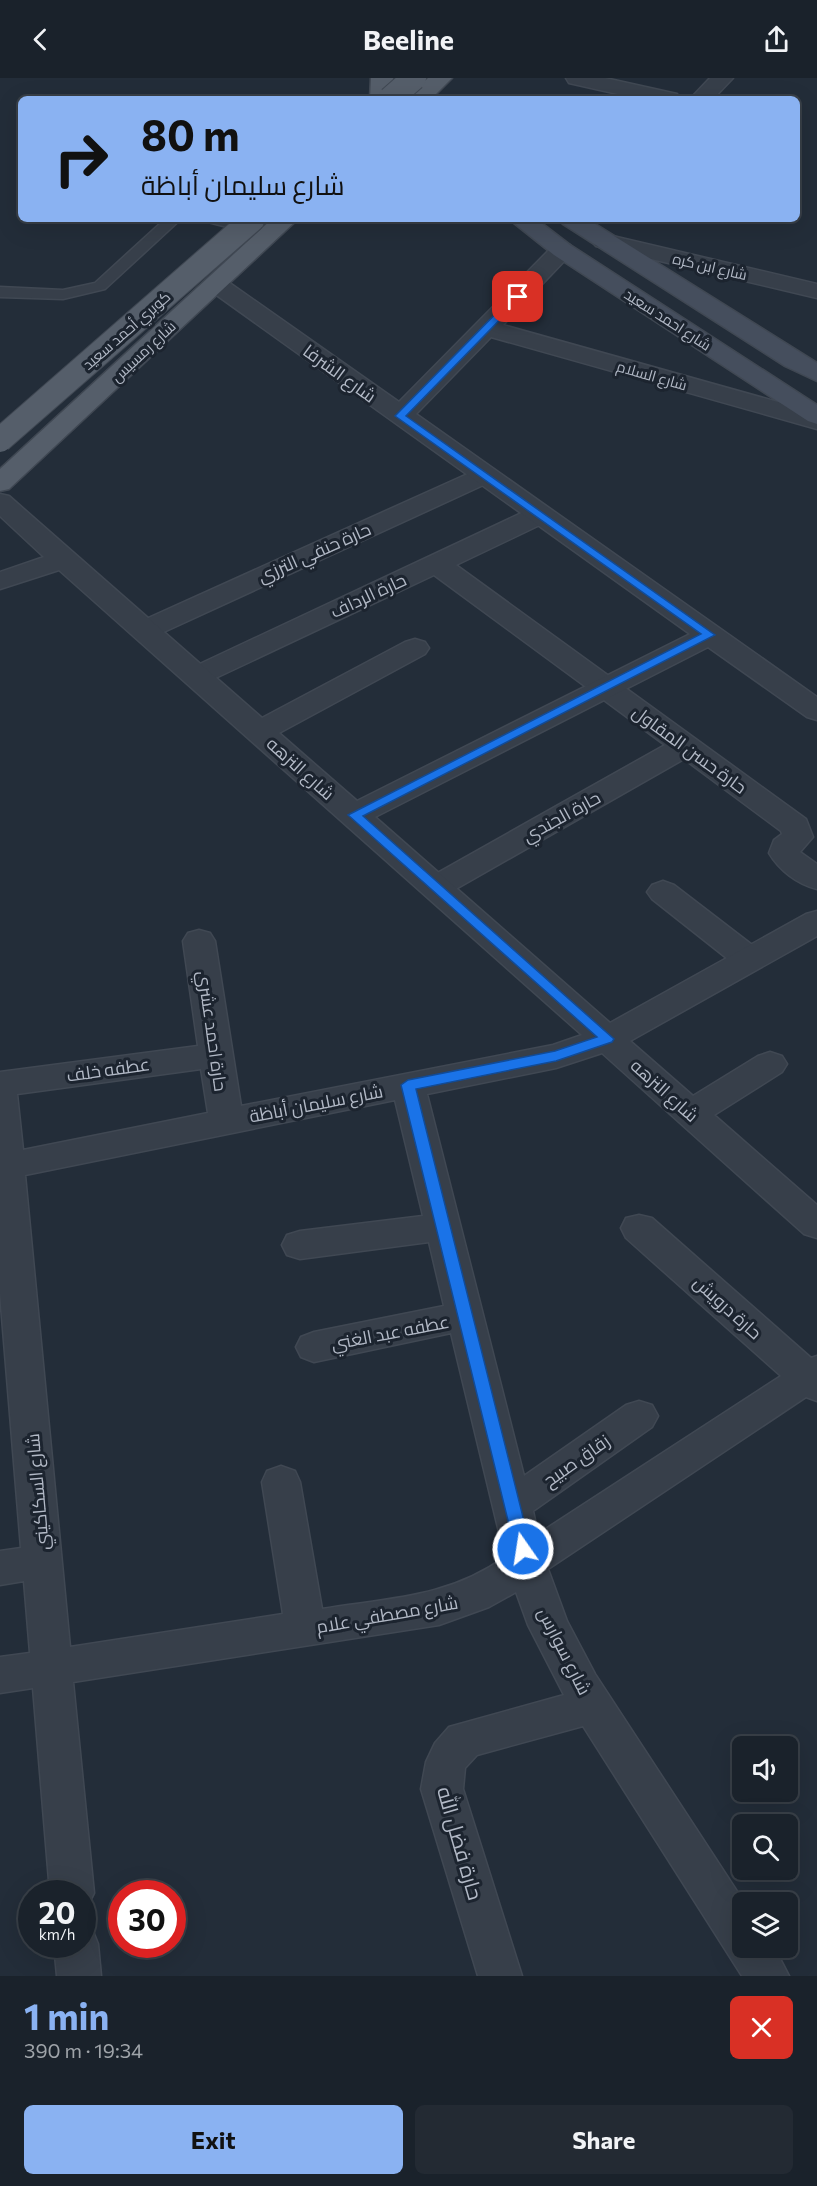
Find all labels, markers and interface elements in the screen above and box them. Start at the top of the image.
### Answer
icon: back [24,23,57,56]
text: Beeline [363,23,454,56]
icon: share [760,23,793,56]
text: 80 m [141,108,240,160]
icon: right [42,120,120,198]
text: شارع سليمان أباظة [141,168,344,201]
street label: شارع ابن كره [670,249,749,286]
pin [492,271,543,322]
icon: arrive [501,280,534,313]
street label: شارع احمد سعيد [620,284,715,356]
street label: كوبري أحمد سعيد [78,287,176,376]
street label: شارع رمسيس [107,317,181,388]
street label: شارع الشرفا [298,339,381,408]
street label: شارع السلام [614,356,689,397]
street label: حارة حنفي الترزي [254,517,376,590]
street label: حارة الرداف [326,568,410,623]
street label: حارة حسن المقاول [628,700,751,799]
street label: شارع النزهه [261,732,339,806]
street label: حارة الجندي [518,786,606,850]
street label: حارة احمد عشري [190,969,232,1093]
street label: عطفه خلف [65,1052,151,1086]
street label: شارع النزهه [625,1054,703,1128]
street label: شارع سليمان أباظة [247,1079,385,1129]
street label: حارة درويش [689,1271,767,1344]
street label: عطفه عبد الغني [329,1310,452,1358]
street label: زقاق صبيح [538,1429,615,1493]
street label: شارع السكاكيني [21,1432,57,1551]
position arrow [491,1517,555,1581]
street label: شارع مصطفي علام [314,1591,460,1641]
street label: شارع سوارس [532,1604,596,1699]
map controls [732,1736,798,1958]
button: sound [732,1736,798,1802]
street label: حارة فضل الله [431,1783,489,1903]
button: search [732,1814,798,1880]
speed limit sign: 30 [108,1880,186,1958]
button: layers [732,1892,798,1958]
text: 20 [39,1893,75,1930]
text: km/h [39,1925,75,1943]
text: 1 min [24,1993,109,2037]
button: close [730,1996,793,2059]
text: 390 m · 19:34 [24,2038,143,2062]
button: Exit [24,2105,403,2174]
button: Share [415,2105,793,2174]

